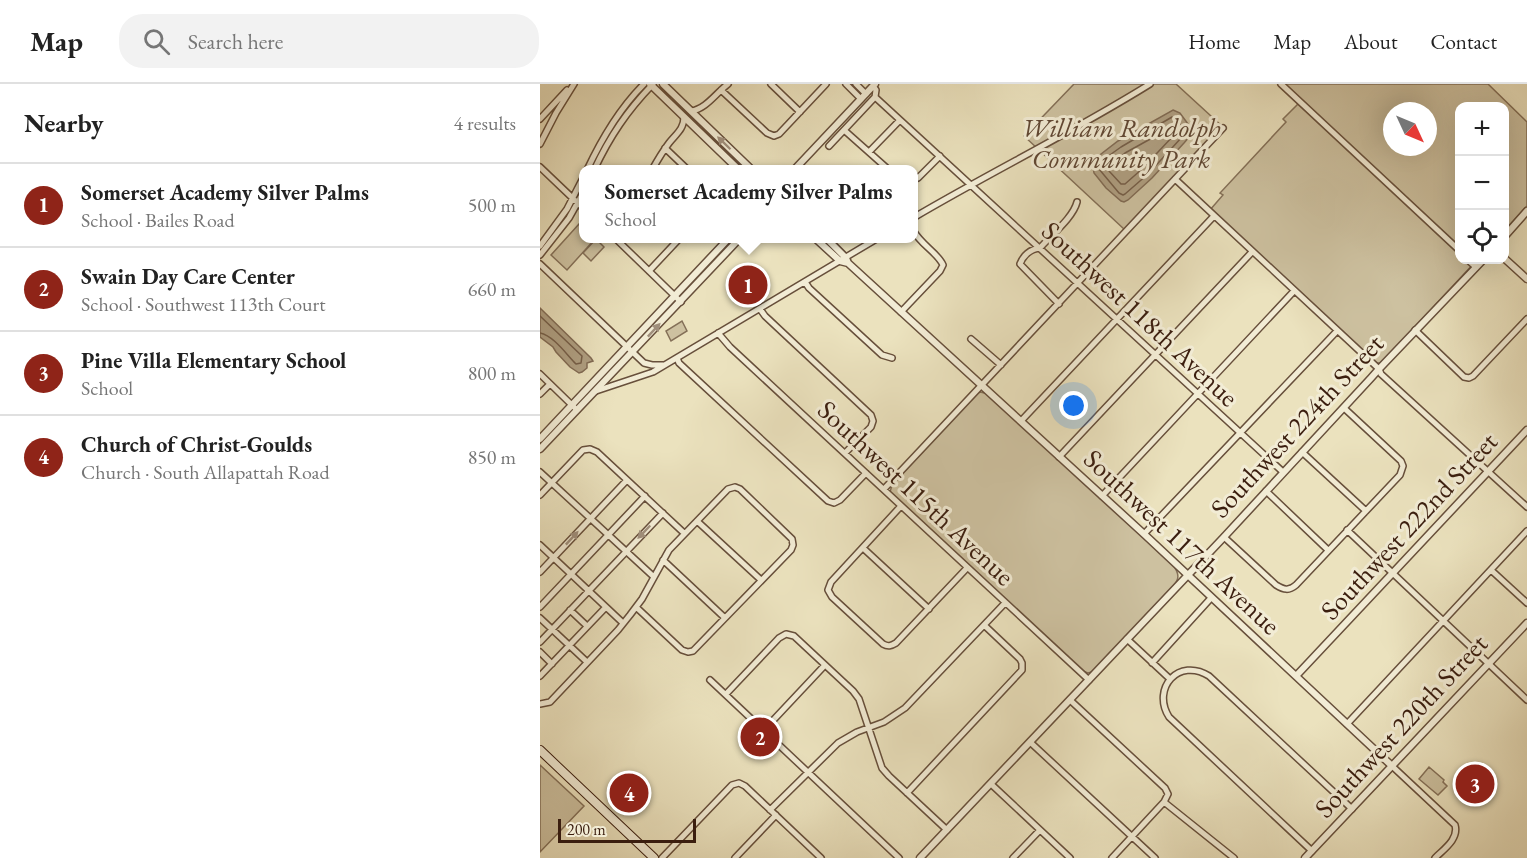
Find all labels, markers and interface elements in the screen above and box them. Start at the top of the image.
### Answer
search box [119,14,539,68]
text: Map [30,23,83,59]
icon: search [140,25,173,58]
text: Search here [188,27,283,56]
text: Home [1188,28,1240,55]
text: Map [1273,28,1311,55]
text: About [1344,28,1397,55]
text: Contact [1430,28,1497,55]
north arrow [1383,102,1437,156]
map controls [1455,102,1509,264]
button: + [1455,102,1509,156]
text: Nearby [24,106,104,140]
text: 4 results [453,110,516,136]
park label: William Randolph Community Park [1021,110,1221,176]
one-way arrow [717,136,731,150]
button: − [1455,156,1509,210]
popup [579,165,918,243]
text: Somerset Academy Silver Palms [605,177,892,206]
text: Somerset Academy Silver Palms [81,178,369,207]
text: 1 [38,192,49,218]
text: 500 m [468,192,516,218]
text: School [605,206,657,232]
text: School · Bailes Road [81,207,235,233]
button: locate [1455,210,1509,264]
street label: Southwest 118th Avenue [1034,213,1246,414]
text: Swain Day Care Center [81,262,295,291]
pin: 1 [728,262,768,308]
text: 2 [38,276,49,302]
text: 660 m [468,276,516,302]
text: School · Southwest 113th Court [81,291,326,317]
one-way arrow [647,323,661,337]
street label: Southwest 224th Street [1202,326,1391,525]
text: Pine Villa Elementary School [81,346,346,375]
text: 3 [38,360,49,386]
text: 800 m [468,360,516,386]
text: School [81,375,133,401]
your location [1059,391,1088,420]
street label: Southwest 115th Avenue [810,392,1022,593]
street label: Southwest 222nd Street [1313,424,1505,627]
text: Church of Christ-Goulds [81,430,312,459]
street label: Southwest 117th Avenue [1076,441,1288,642]
text: 4 [38,444,49,470]
text: 850 m [468,444,516,470]
text: Church · South Allapattah Road [81,459,330,485]
one-way arrow [637,525,651,540]
one-way arrow [565,531,579,546]
street label: Southwest 220th Street [1306,626,1495,825]
pin: 2 [740,714,780,760]
pin: 3 [1456,762,1494,806]
pin: 4 [610,770,649,816]
scale bar [558,816,696,844]
text: 200 m [567,819,606,840]

